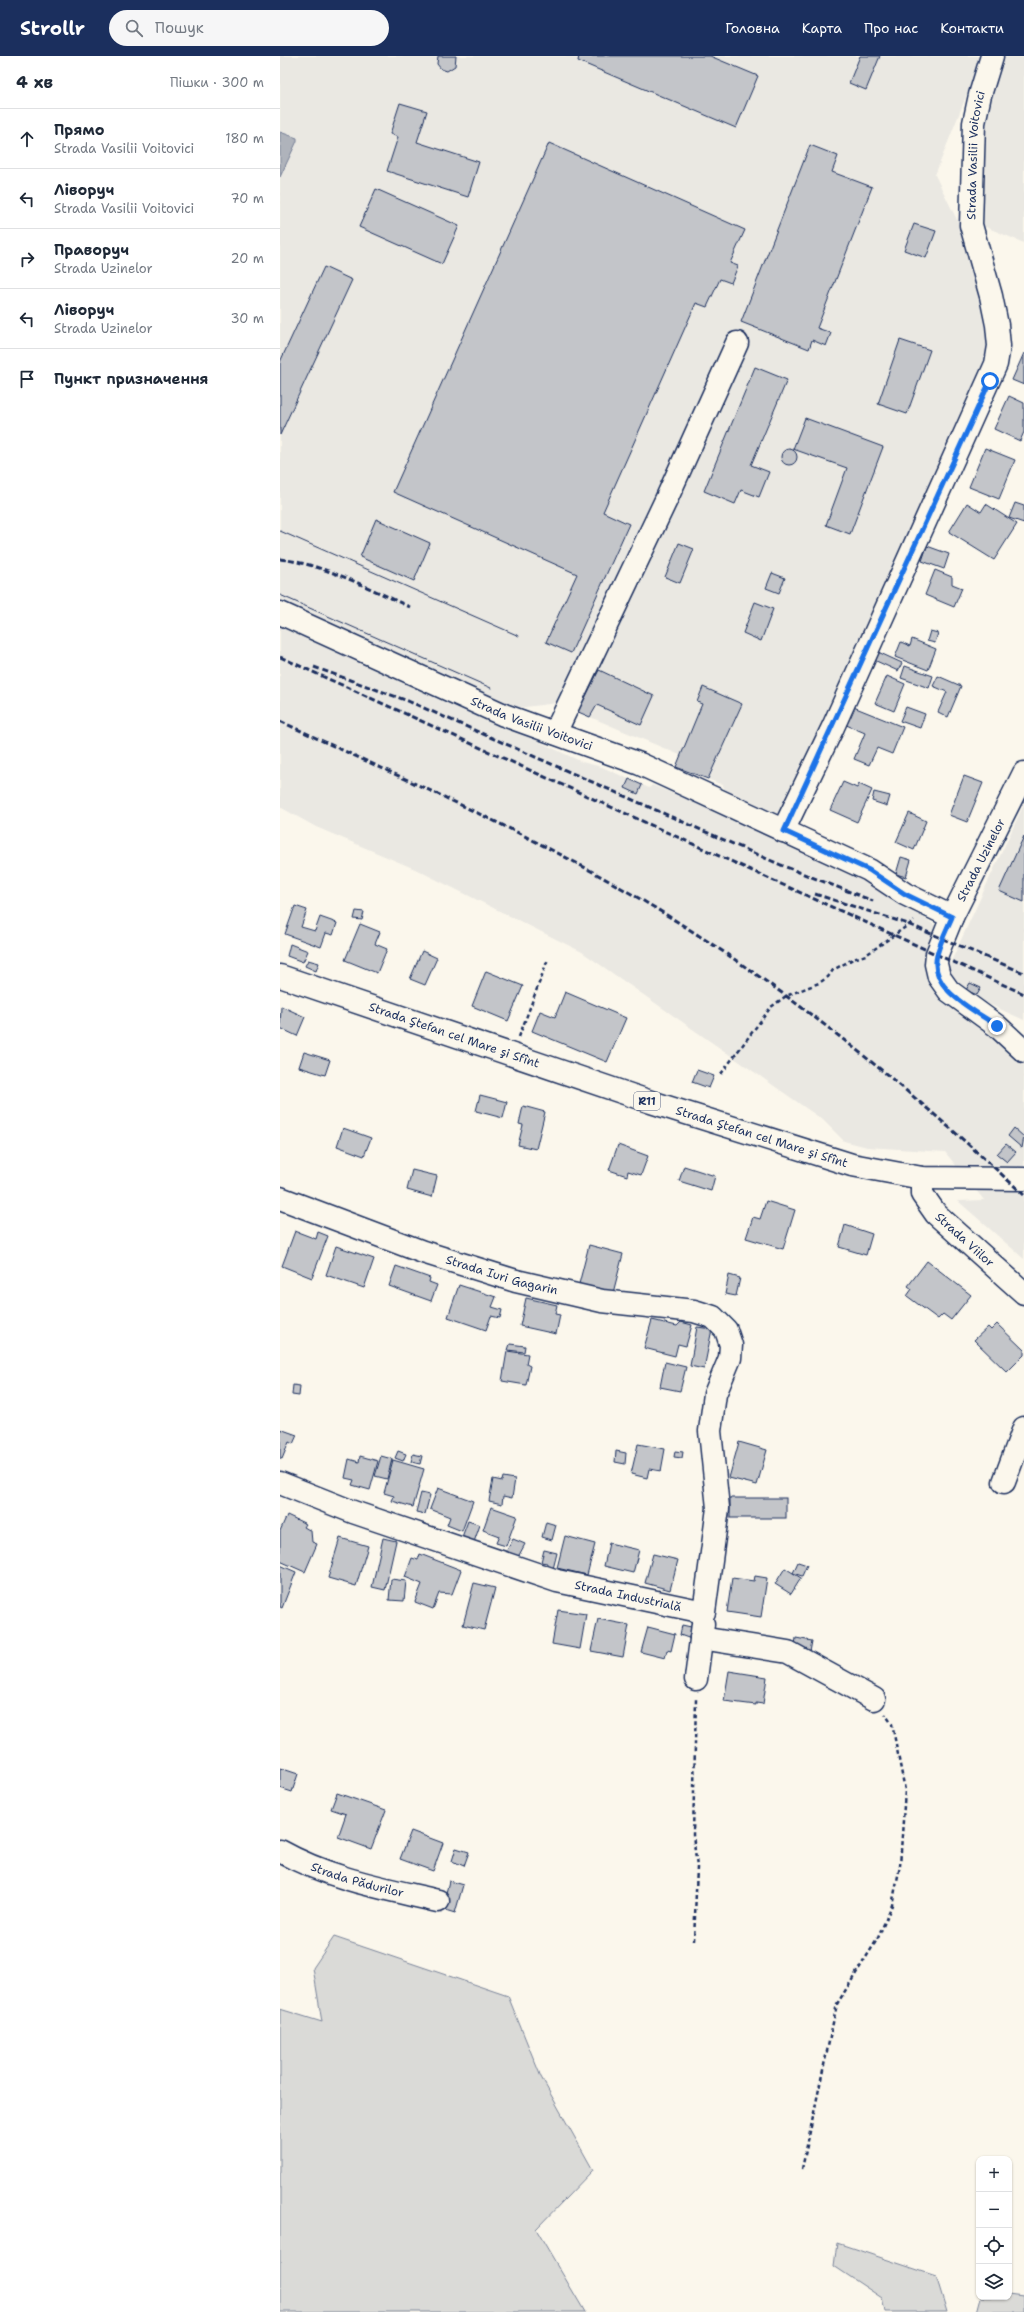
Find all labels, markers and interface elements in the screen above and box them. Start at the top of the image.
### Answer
search box [109,10,389,46]
text: Strollr [20,16,85,41]
icon: search [123,17,145,39]
text: Пошук [155,18,204,38]
text: Головна [725,19,780,37]
text: Карта [802,19,842,37]
text: Про нас [864,19,918,37]
text: Контакти [940,19,1004,37]
text: 4 хв [16,71,53,93]
text: Пішки · 300 m [170,74,264,91]
street label: Strada Vasilii Voitovici [963,89,989,220]
text: Прямо [54,120,104,140]
icon: ahead [16,128,38,150]
text: 180 m [225,130,264,147]
text: Strada Vasilii Voitovici [54,140,194,157]
text: Ліворуч [54,180,114,200]
icon: left [16,188,38,210]
text: 70 m [230,190,264,207]
text: Strada Vasilii Voitovici [54,200,194,217]
text: Праворуч [54,240,129,260]
icon: right [16,248,38,270]
text: 20 m [231,250,264,267]
text: Strada Uzinelor [54,260,153,277]
text: Ліворуч [54,300,114,320]
icon: left [16,308,38,330]
text: 30 m [230,310,264,327]
text: Strada Uzinelor [54,320,153,337]
icon: arrive [16,368,38,390]
text: Пункт призначення [54,369,209,389]
route start [981,372,999,390]
street label: Strada Vasilii Voitovici [468,693,595,754]
street label: Strada Uzinelor [953,815,1009,904]
street label: Strada Ştefan cel Mare şi Sfînt [367,999,542,1072]
route end [988,1017,1006,1035]
road number: R11 [634,1092,660,1110]
street label: Strada Ştefan cel Mare şi Sfînt [674,1102,850,1171]
street label: Strada Viilor [932,1209,998,1271]
street label: Strada Iuri Gagarin [444,1252,559,1298]
street label: Strada Industrială [573,1577,683,1615]
street label: Strada Pădurilor [308,1859,406,1901]
map controls [976,2156,1012,2300]
button: + [976,2156,1012,2192]
button: − [976,2192,1012,2228]
button: locate [976,2228,1012,2264]
button: layers [976,2264,1012,2300]

